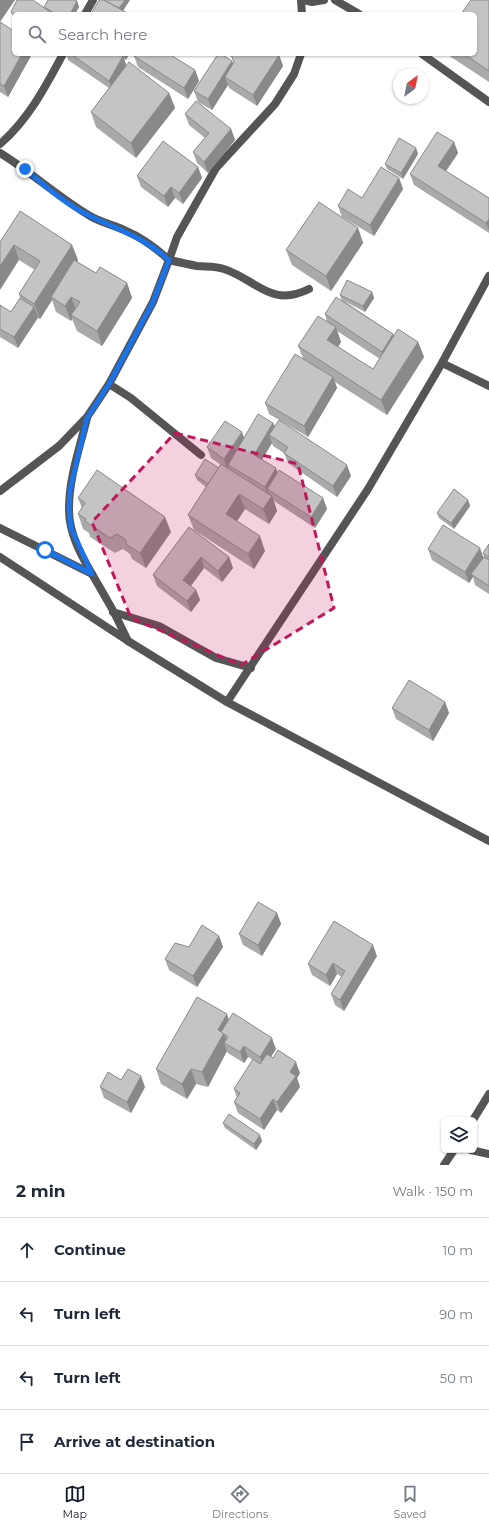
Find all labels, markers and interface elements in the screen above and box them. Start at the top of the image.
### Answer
search box [12,12,477,56]
icon: search [26,23,48,45]
text: Search here [58,25,147,44]
north arrow [393,68,429,104]
route end [16,160,34,178]
route start [36,541,54,559]
map controls [441,1117,477,1153]
button: layers [441,1117,477,1153]
text: 2 min [16,1181,66,1201]
text: Walk · 150 m [392,1183,473,1199]
icon: ahead [16,1239,38,1261]
text: Continue [54,1240,126,1259]
text: 10 m [443,1242,473,1258]
icon: left [16,1303,38,1325]
text: Turn left [54,1304,121,1323]
text: 90 m [439,1306,473,1322]
icon: left [16,1367,38,1389]
text: Turn left [54,1368,121,1387]
text: 50 m [440,1370,473,1386]
icon: arrive [16,1431,38,1453]
text: Arrive at destination [54,1432,215,1451]
tab: Map [63,1483,87,1521]
tab: Directions [212,1483,268,1521]
tab: Saved [393,1483,426,1521]

